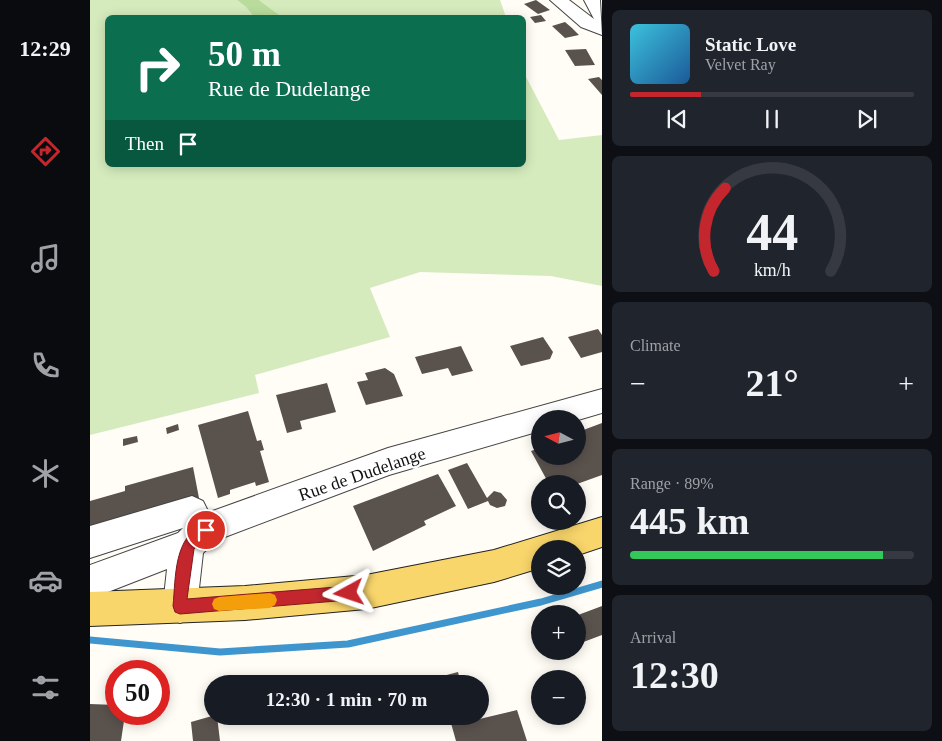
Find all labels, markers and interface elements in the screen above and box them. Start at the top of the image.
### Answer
text: Static Love [705,34,796,55]
icon: right [125,35,190,100]
text: 50 m [208,35,281,74]
text: 12:29 [19,36,71,61]
text: Velvet Ray [705,56,776,73]
text: Rue de Dudelange [208,76,371,101]
icon: previous [663,105,691,133]
icon: pause [758,105,786,133]
icon: next [853,105,881,133]
icon: arrive [174,130,202,158]
text: Then [125,133,164,154]
icon: directions [28,134,63,169]
text: 44 [746,204,798,261]
icon: music [28,241,63,276]
text: km/h [754,260,790,280]
text: Climate [630,337,681,354]
icon: phone [28,348,63,383]
text: 21° [745,362,799,404]
text: − [630,368,646,399]
text: + [898,368,914,399]
north arrow [531,410,586,465]
map controls [531,410,586,725]
street label: Rue de Dudelange [296,443,428,505]
icon: climate [28,456,63,491]
button: search [531,475,586,530]
text: Range · 89% [630,475,714,492]
text: 445 km [630,500,749,542]
pin [185,509,227,551]
icon: arrive [192,516,220,544]
button: layers [531,540,586,595]
icon: car [28,563,63,598]
position arrow [322,566,374,618]
button: + [531,605,586,660]
text: Arrival [630,629,676,646]
text: 12:30 [630,654,719,696]
speed limit sign: 50 [105,660,170,725]
icon: filters [28,670,63,705]
button: − [531,670,586,725]
text: 12:30 · 1 min · 70 m [266,689,427,710]

